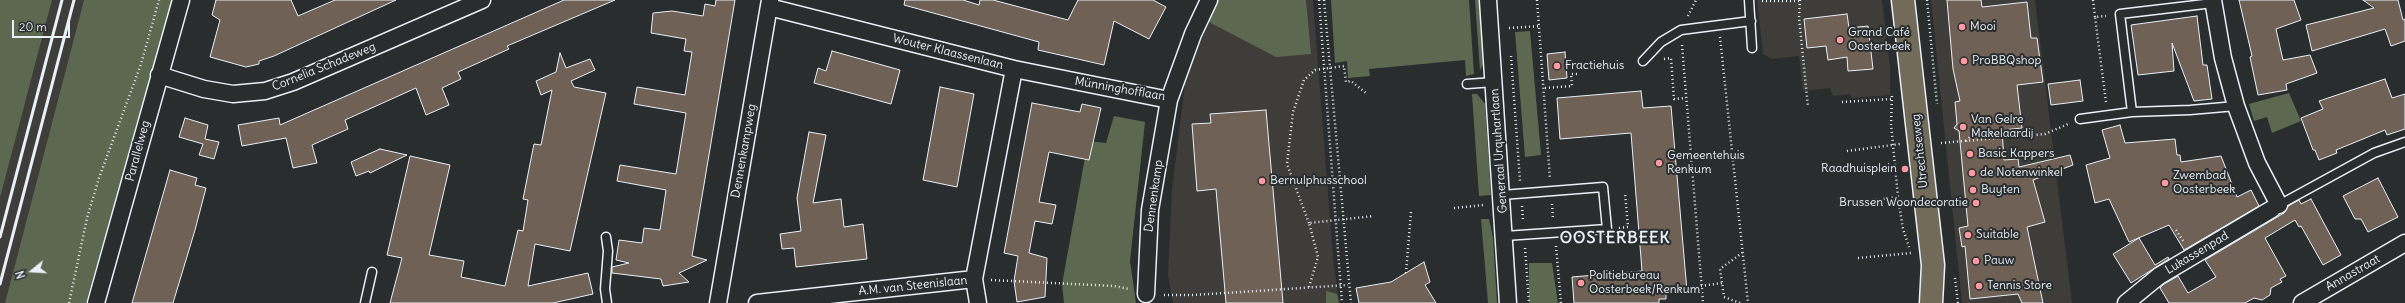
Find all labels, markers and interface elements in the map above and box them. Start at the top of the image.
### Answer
scale bar [14,12,72,38]
text: 20 m [19,19,47,34]
place label: Mooi [1970,20,1996,34]
marker: Mooi [1957,22,1967,32]
place label: Grand Café Oosterbeek [1848,26,1910,54]
street label: Wouter Klaassenlaan [891,31,1005,73]
marker: Grand Café Oosterbeek [1835,35,1845,45]
street label: Cornelia Schadeweg [270,40,378,94]
place label: ProBBQshop [1972,54,2041,68]
marker: ProBBQshop [1959,56,1969,66]
place label: Fractiehuis [1565,59,1624,73]
marker: Fractiehuis [1552,61,1562,71]
street label: Münninghofflaan [1074,74,1166,104]
street label: Generaal Urquhartlaan [1487,88,1511,214]
street label: Dennenkampweg [729,103,759,199]
street label: Utrechtseweg [1909,113,1931,189]
place label: Van Gelre Makelaardij [1971,113,2034,141]
street label: Parallelweg [123,119,153,183]
marker: Van Gelre Makelaardij [1958,122,1968,132]
place label: Basic Kappers [1978,147,2055,161]
place label: Gemeentehuis Renkum [1667,149,1745,177]
marker: Basic Kappers [1965,149,1975,159]
marker: Gemeentehuis Renkum [1654,158,1664,168]
street label: Dennenkamp [1142,159,1166,233]
place label: Raadhuisplein [1821,162,1897,176]
marker: Raadhuisplein [1900,164,1910,174]
place label: de Notenwinkel [1980,166,2063,180]
marker: de Notenwinkel [1967,168,1977,178]
place label: Zwembad Oosterbeek [2173,169,2235,197]
place label: Bernulphusschool [1270,174,1367,188]
marker: Bernulphusschool [1257,176,1267,186]
marker: Zwembad Oosterbeek [2160,178,2170,188]
place label: Buyten [1981,183,2020,197]
marker: Buyten [1968,185,1978,195]
place label: Brussen Woondecoratie [1839,196,1968,210]
marker: Brussen Woondecoratie [1971,198,1981,208]
district label: OOSTERBEEK [1560,228,1670,248]
place label: Suitable [1976,228,2019,242]
street label: Lukassenpad [2163,228,2231,278]
marker: Suitable [1963,230,1973,240]
north arrow [12,251,52,291]
street label: Annastraat [2323,252,2383,294]
place label: Pauw [1984,254,2014,268]
marker: Pauw [1971,256,1981,266]
text: N [13,269,28,280]
place label: Politiebureau Oosterbeek/Renkum [1589,269,1700,297]
street label: A.M. van Steenislaan [858,273,968,299]
marker: Politiebureau Oosterbeek/Renkum [1576,278,1586,288]
place label: Tennis Store [1987,279,2052,293]
marker: Tennis Store [1974,281,1984,291]

